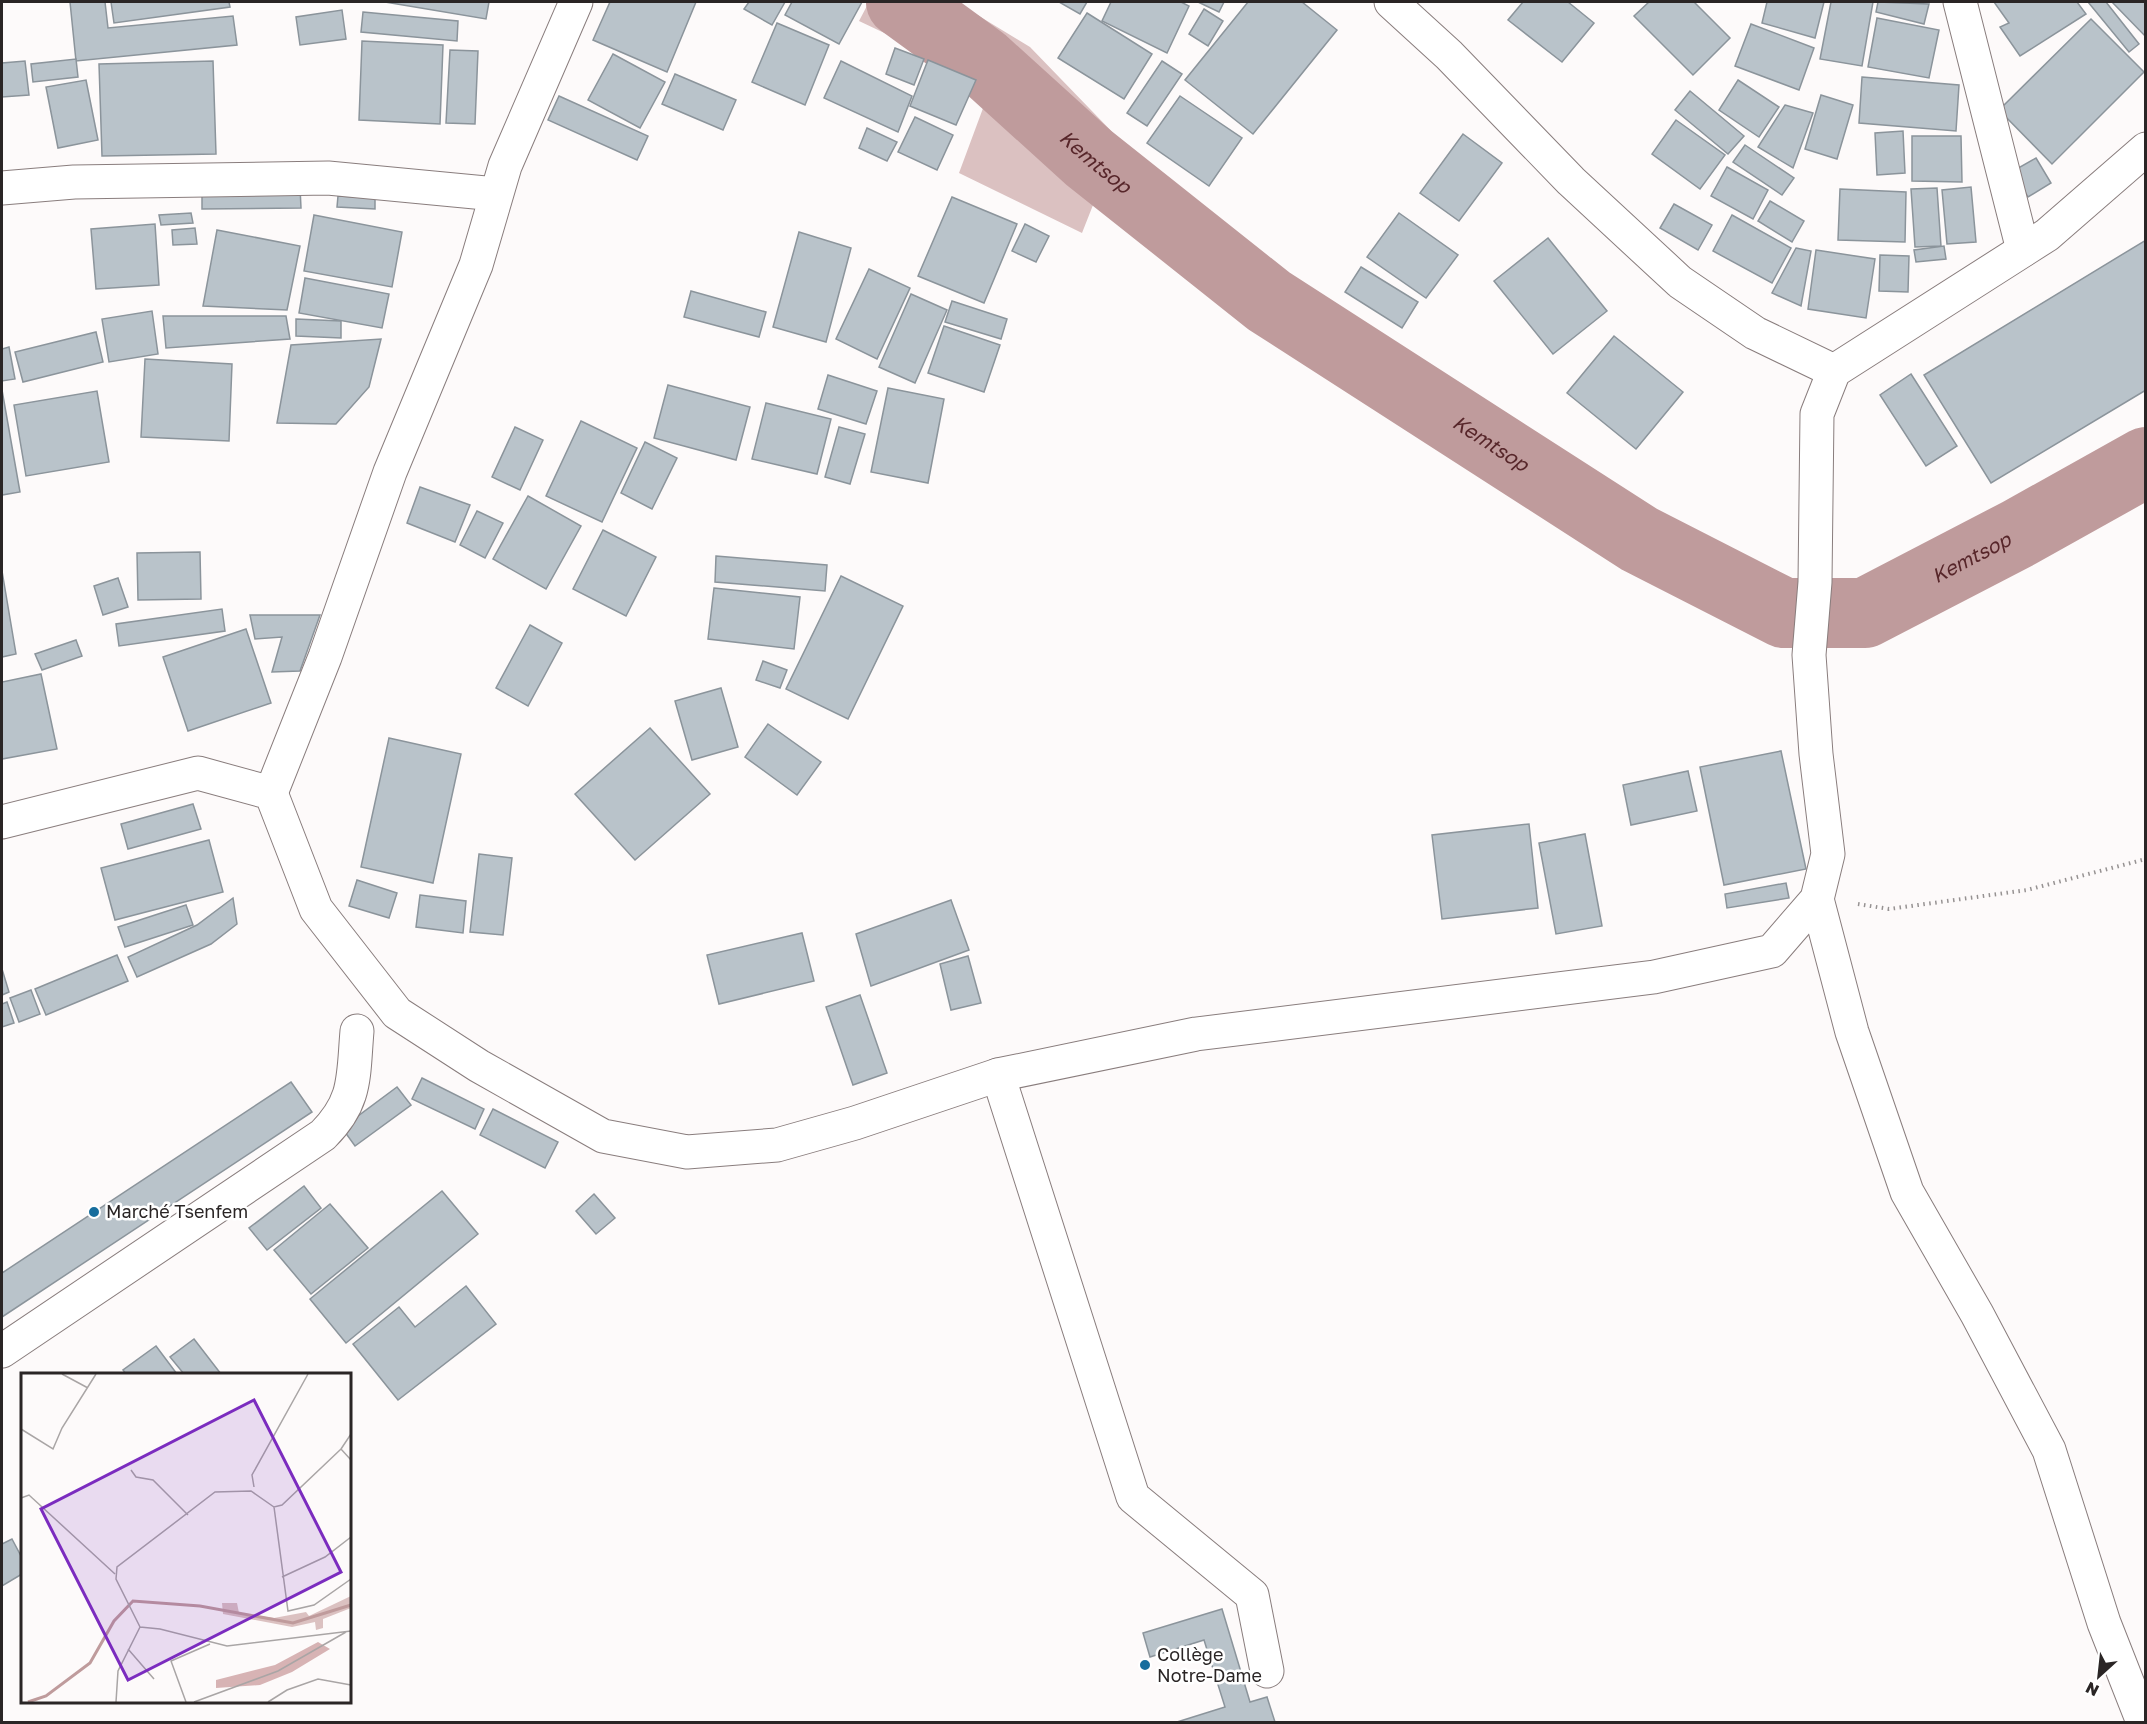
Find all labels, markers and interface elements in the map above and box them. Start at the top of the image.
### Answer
water label: Kemtsop [1055,125,1138,199]
water label: Kemtsop [1449,409,1535,477]
water label: Kemtsop [1927,526,2016,587]
place label: Marché Tsenfem [106,1200,248,1222]
marker: Marché Tsenfem [87,1205,101,1219]
inset map [21,1373,351,1703]
place label: Collège Notre-Dame [1157,1643,1262,1686]
north arrow [2069,1646,2129,1706]
marker: Collège Notre-Dame [1138,1658,1152,1672]
text: N [2082,1678,2102,1701]

